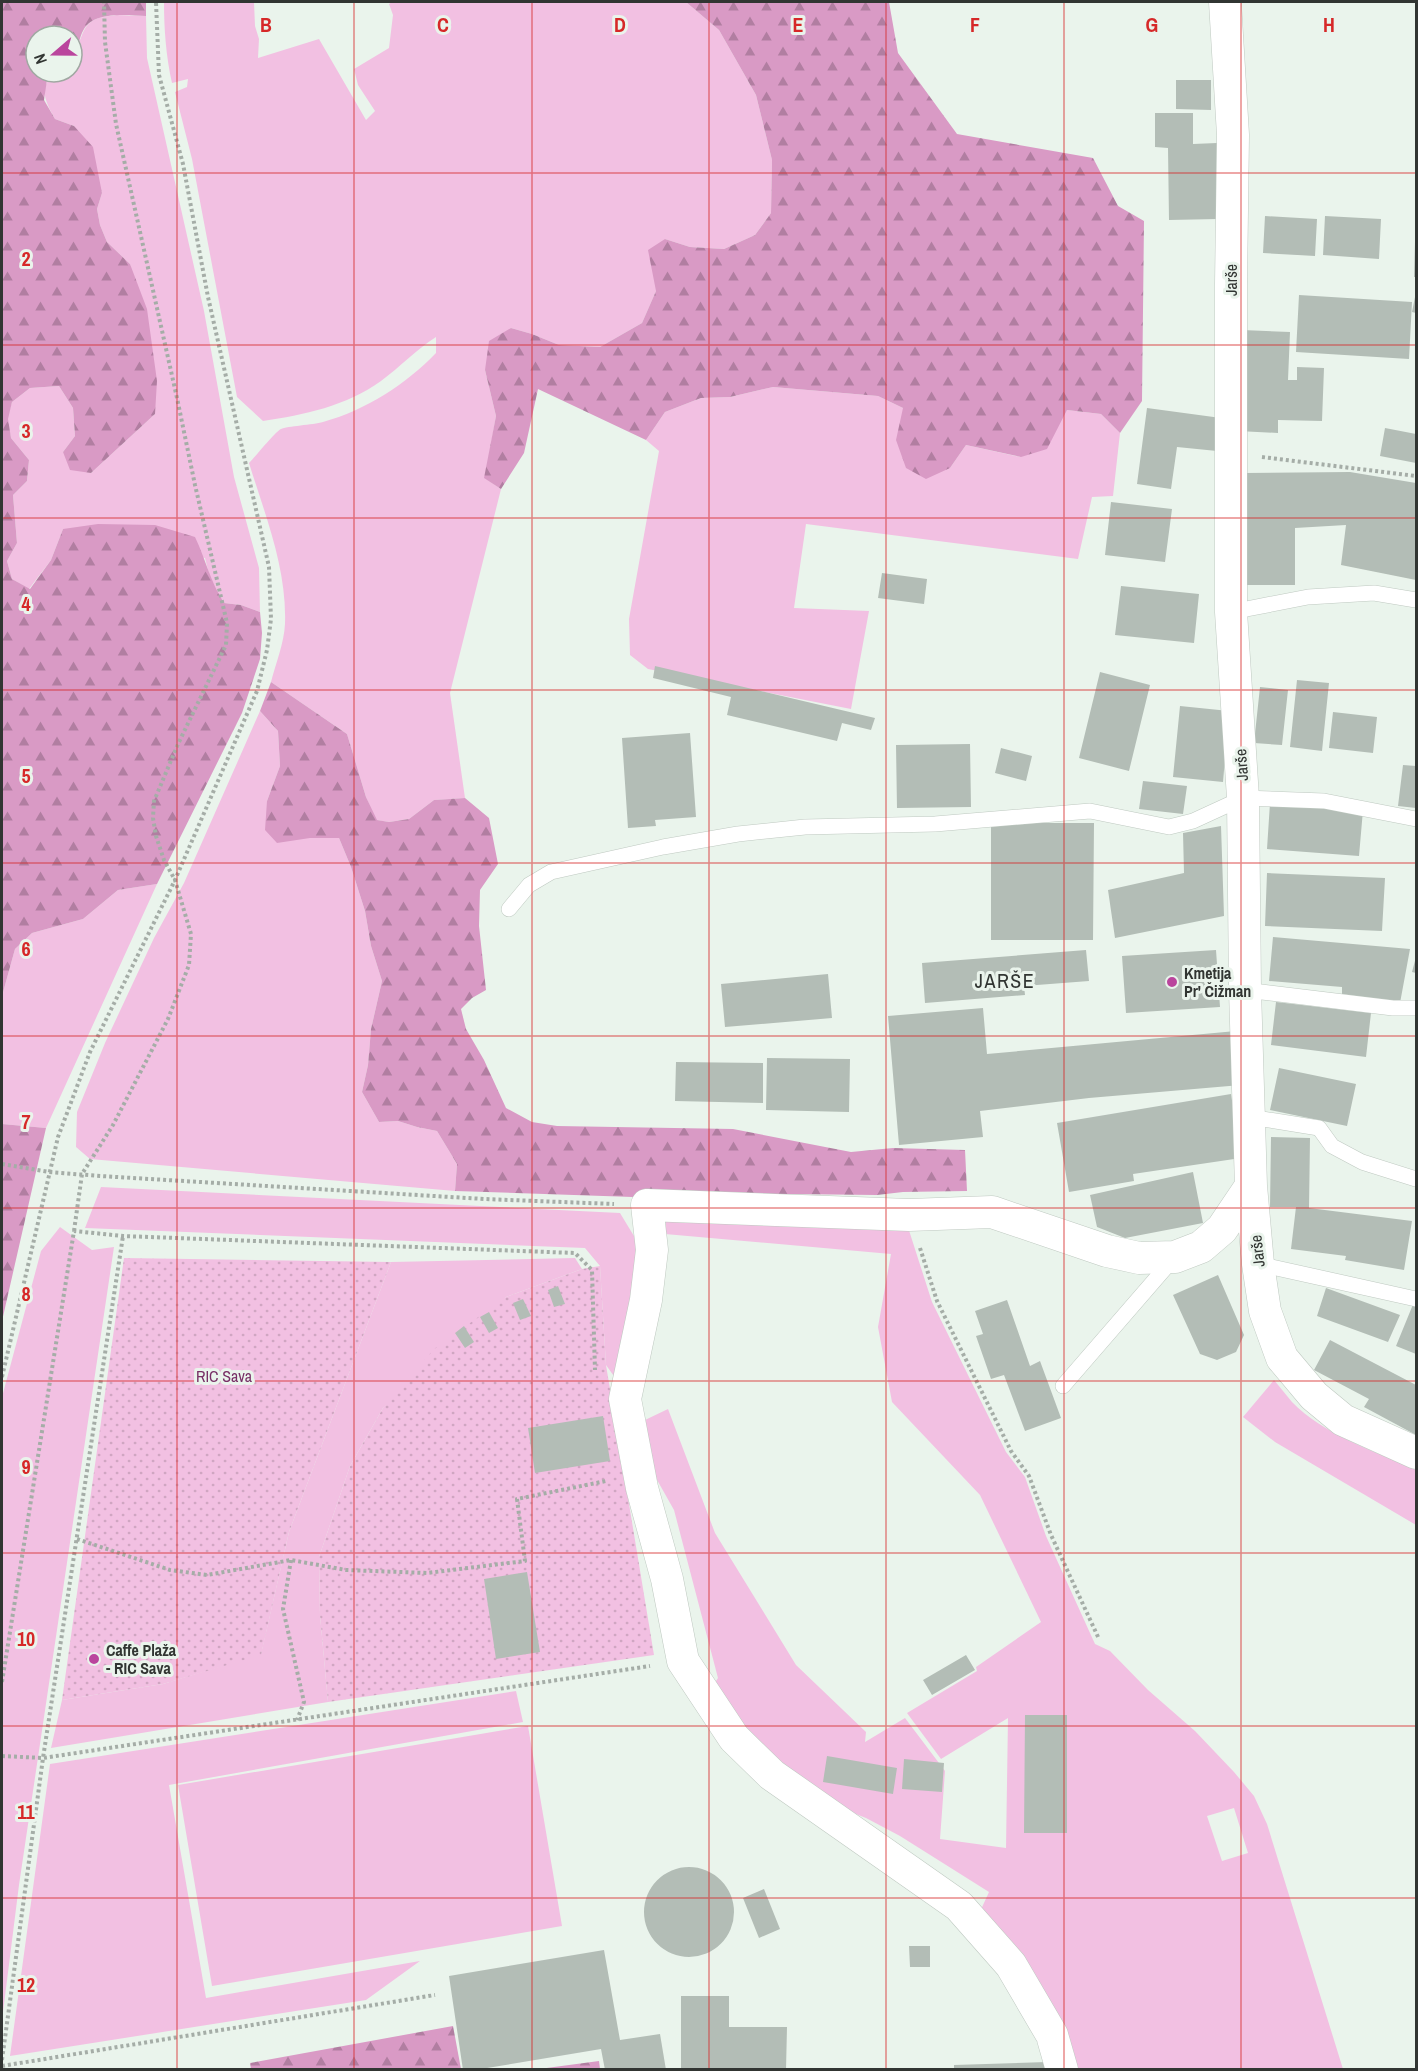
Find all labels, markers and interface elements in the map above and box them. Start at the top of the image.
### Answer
text: B [260,11,272,38]
text: C [437,11,449,38]
text: D [614,11,626,38]
text: E [793,11,804,38]
text: F [970,11,980,38]
text: G [1146,11,1158,38]
text: H [1323,11,1335,38]
north arrow [24,24,84,84]
text: N [28,51,52,67]
text: 2 [21,245,31,272]
street label: Jarše [1220,264,1242,296]
text: 3 [21,417,31,444]
text: 4 [21,590,31,617]
street label: Jarše [1229,748,1253,782]
text: 5 [21,762,31,789]
text: 6 [21,935,31,962]
place label: Kmetija Pr' Čižman [1184,962,1251,1002]
district label: JARŠE [975,967,1035,994]
marker: Kmetija Pr' Čižman [1165,975,1179,989]
text: 7 [21,1108,31,1135]
street label: Jarše [1244,1234,1270,1268]
text: 8 [21,1280,31,1307]
park label: RIC Sava [196,1365,253,1387]
text: 9 [21,1453,31,1480]
text: 10 [17,1625,35,1652]
place label: Caffe Plaža - RIC Sava [106,1639,177,1679]
marker: Caffe Plaža - RIC Sava [87,1652,101,1666]
text: 11 [17,1798,36,1825]
text: 12 [17,1971,35,1998]

